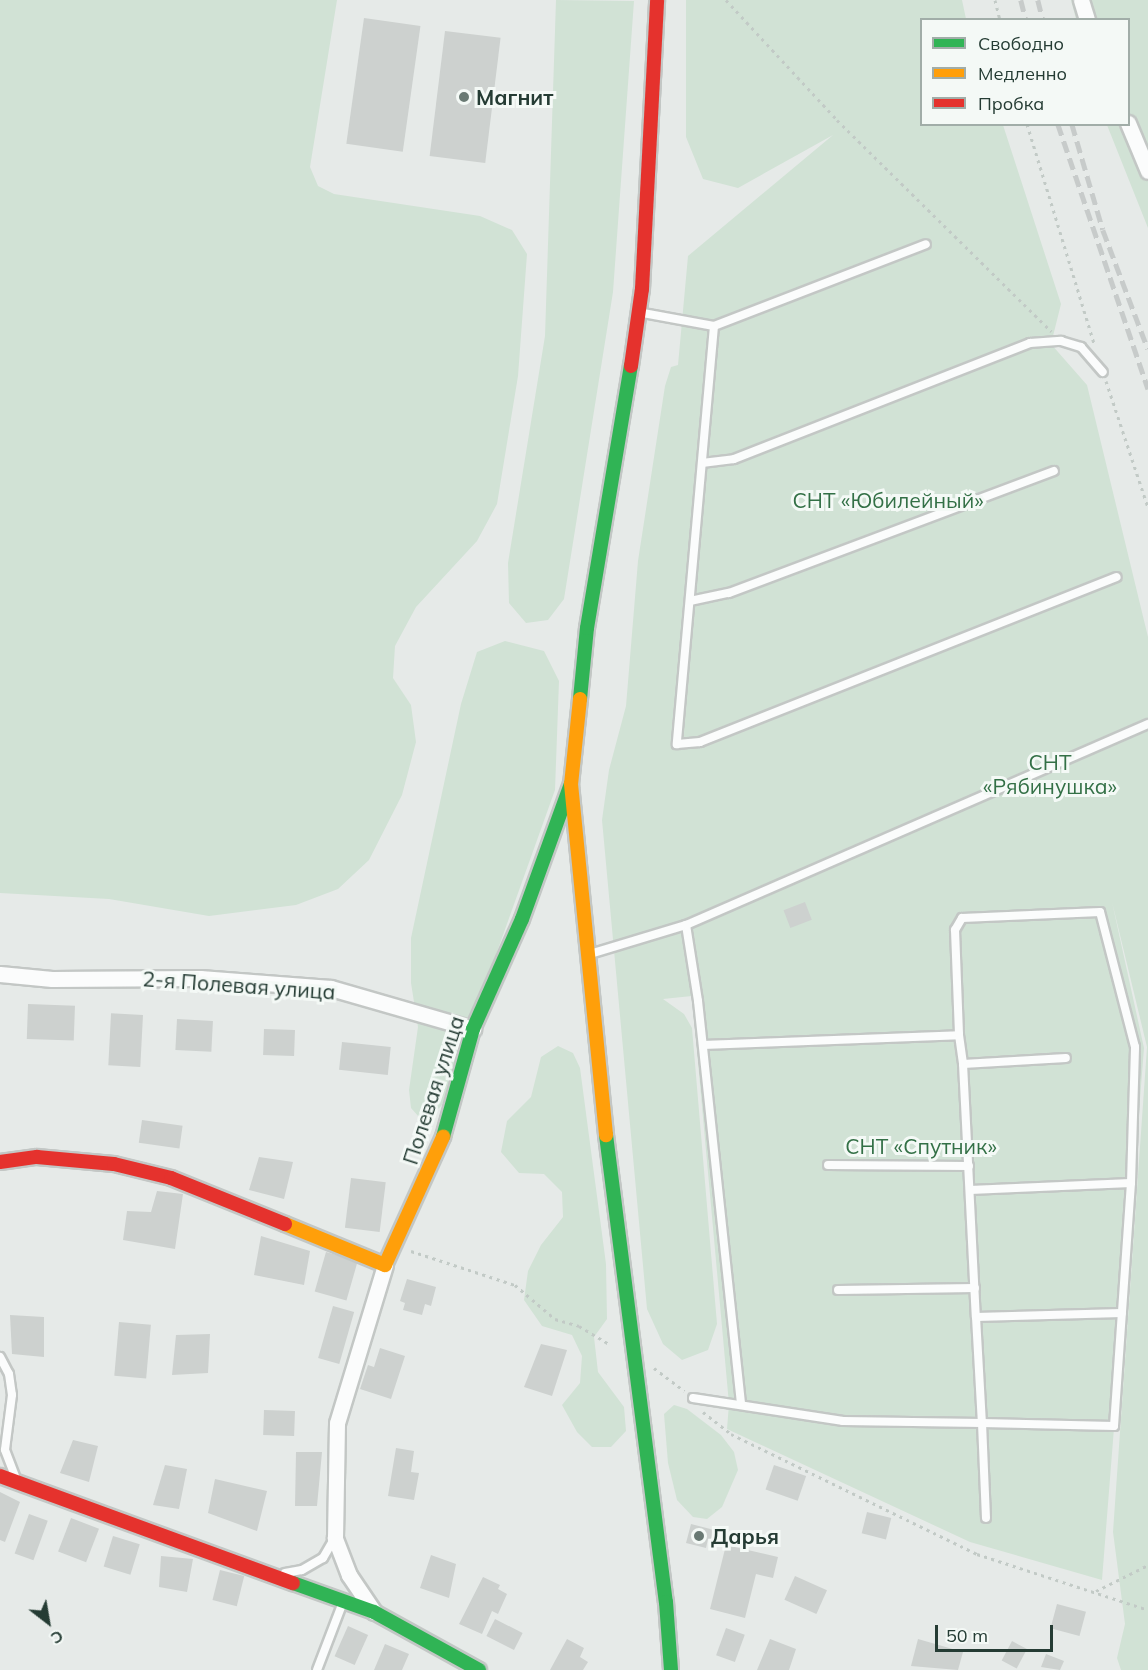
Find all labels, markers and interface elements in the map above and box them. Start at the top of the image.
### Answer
legend [920,18,1130,126]
text: Свободно [978,32,1064,55]
text: Медленно [978,62,1067,85]
place label: Магнит [476,84,553,110]
marker: Магнит [457,90,471,104]
text: Пробка [978,92,1044,115]
park label: СНТ «Юбилейный» [792,487,984,513]
park label: СНТ «Рябинушка» [983,749,1117,799]
street label: 2-я Полевая улица [142,966,336,1004]
street label: Полевая улица [397,1013,469,1167]
park label: СНТ «Спутник» [845,1133,997,1159]
place label: Дарья [711,1523,779,1549]
marker: Дарья [692,1529,706,1543]
north arrow [18,1592,78,1652]
scale bar [938,1613,1056,1651]
text: 50 m [946,1624,988,1647]
text: С [47,1626,67,1649]

